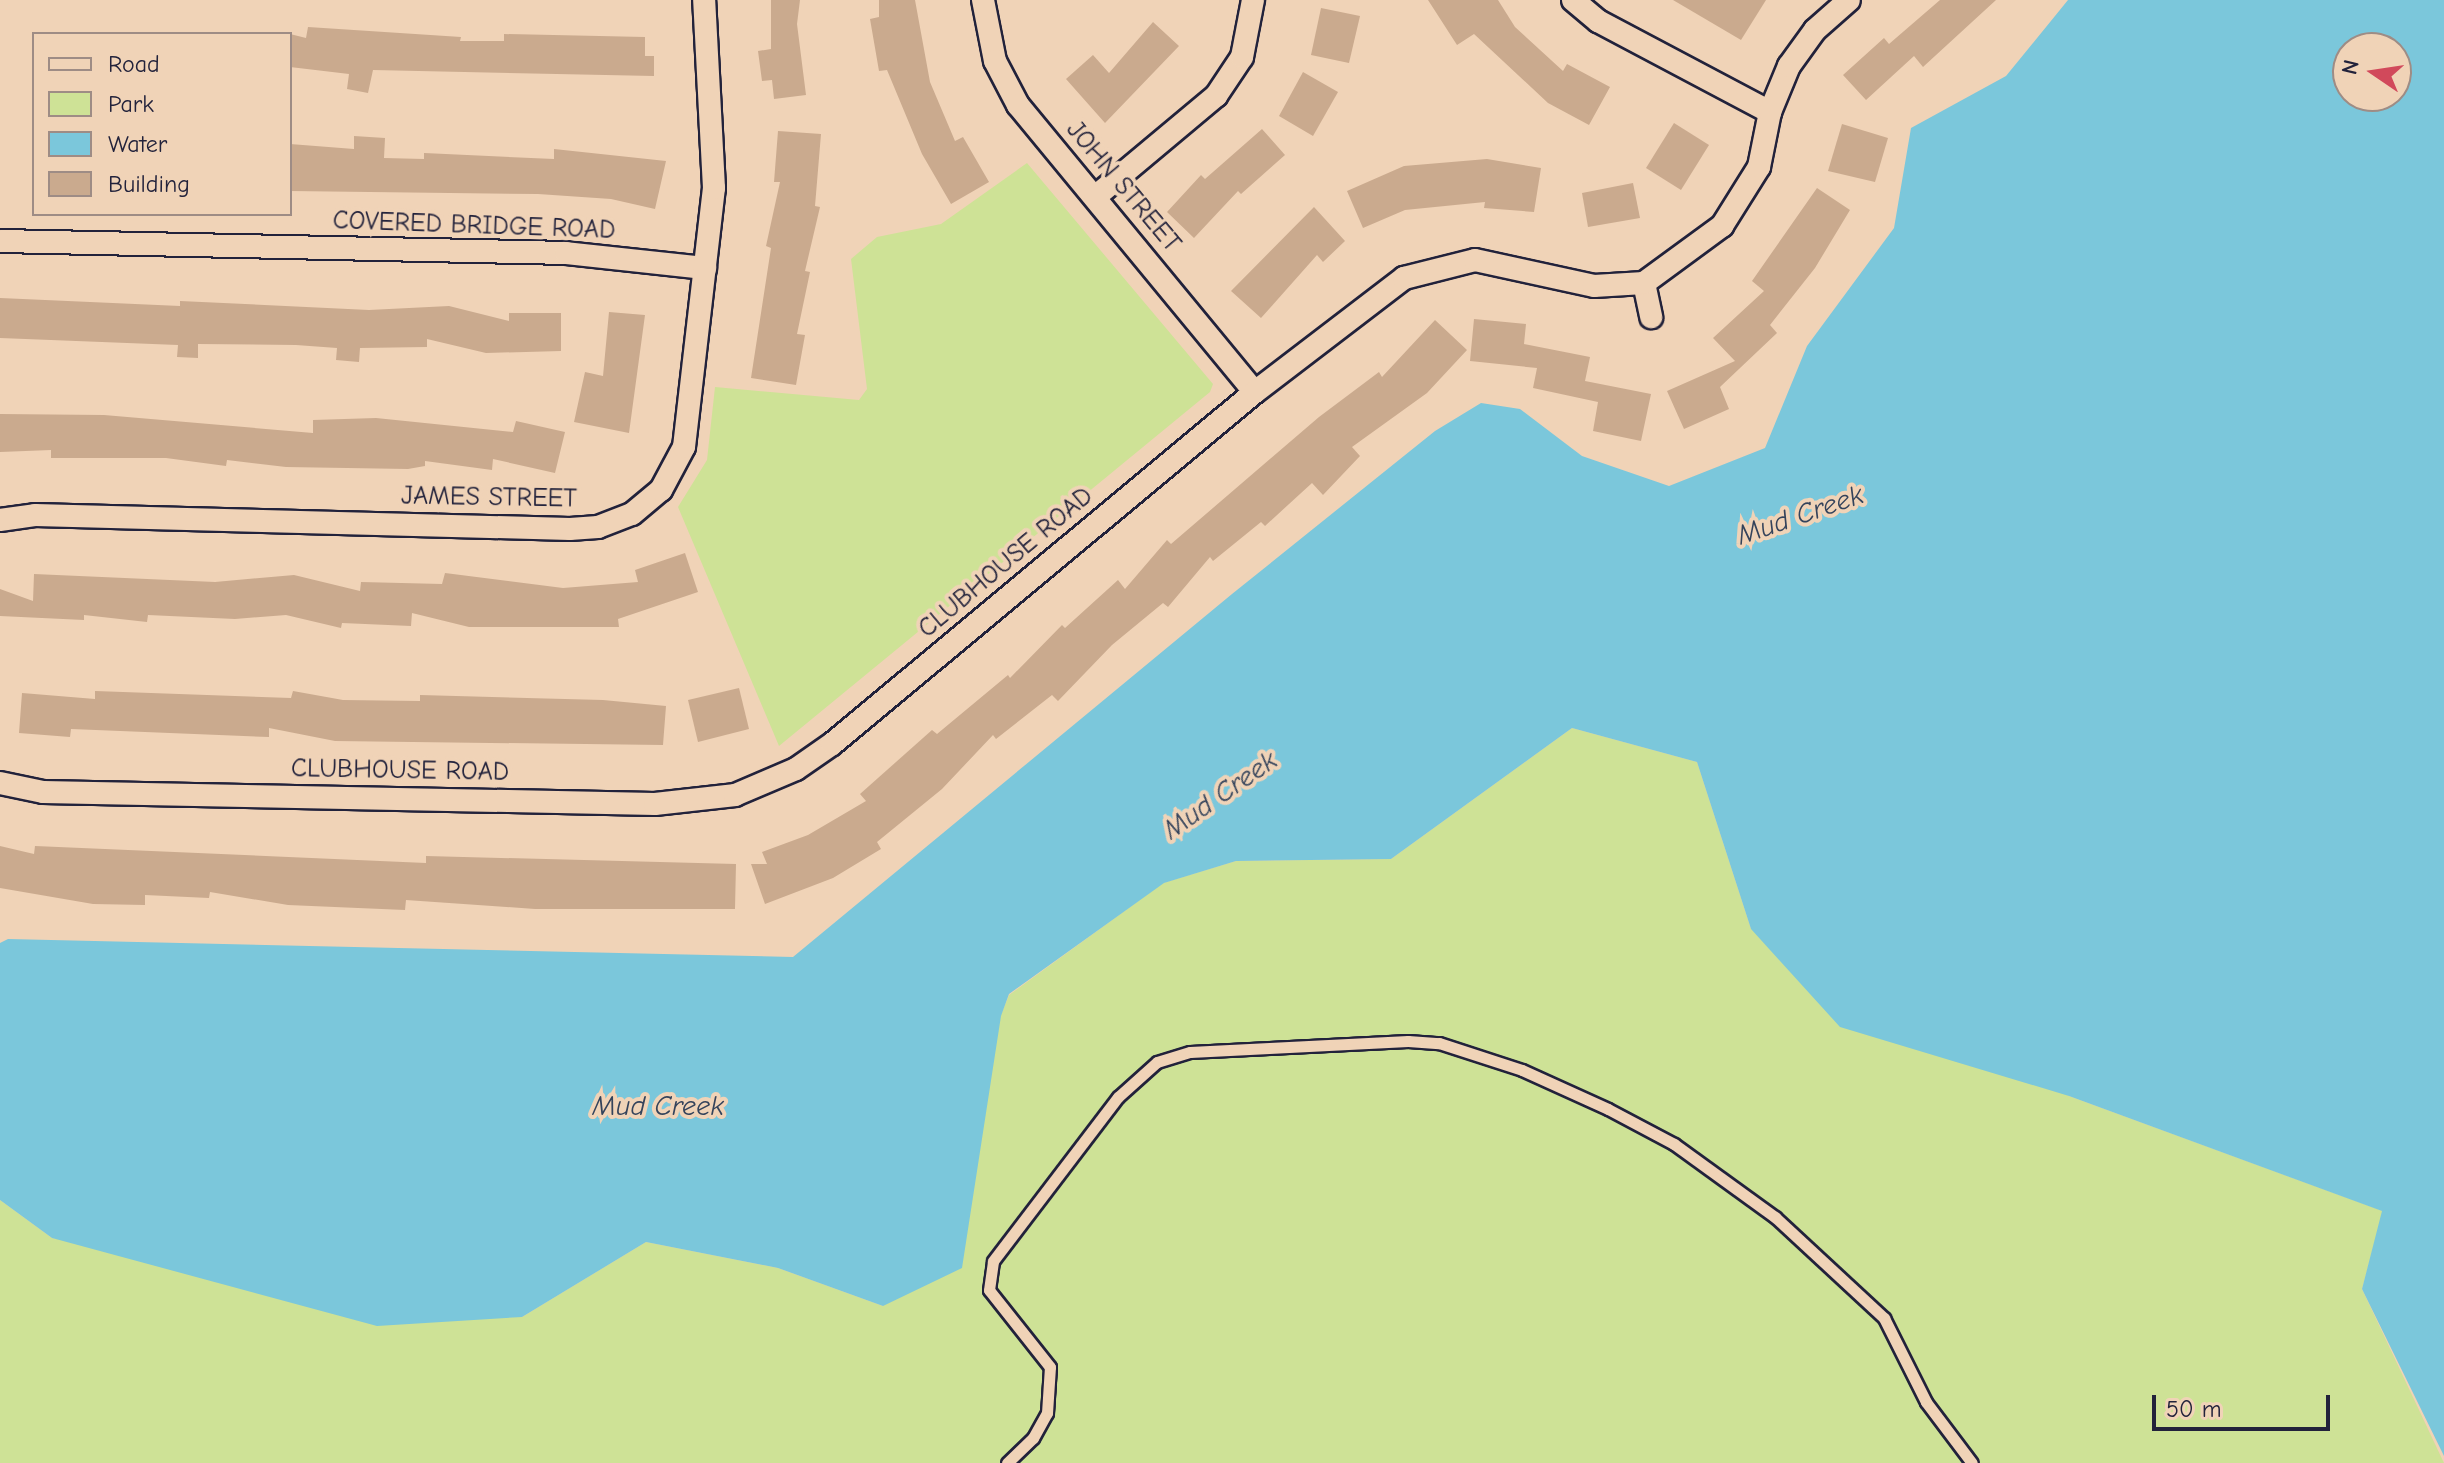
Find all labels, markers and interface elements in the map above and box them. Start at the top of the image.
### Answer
legend [32,32,292,216]
north arrow [2332,32,2412,112]
text: Road [108,50,160,78]
text: N [2336,57,2365,77]
text: Park [108,90,154,118]
street label: JOHN STREET [1059,115,1187,259]
text: Water [108,130,167,158]
text: Building [108,170,190,198]
street label: COVERED BRIDGE ROAD [332,205,616,247]
water label: Mud Creek [1732,478,1868,552]
street label: JAMES STREET [401,481,577,515]
street label: CLUBHOUSE ROAD [912,481,1100,645]
water label: Mud Creek [1156,743,1284,847]
street label: CLUBHOUSE ROAD [291,753,509,789]
water label: Mud Creek [592,1089,724,1123]
scale bar [2156,1379,2334,1429]
text: 50 m [2166,1395,2222,1423]

